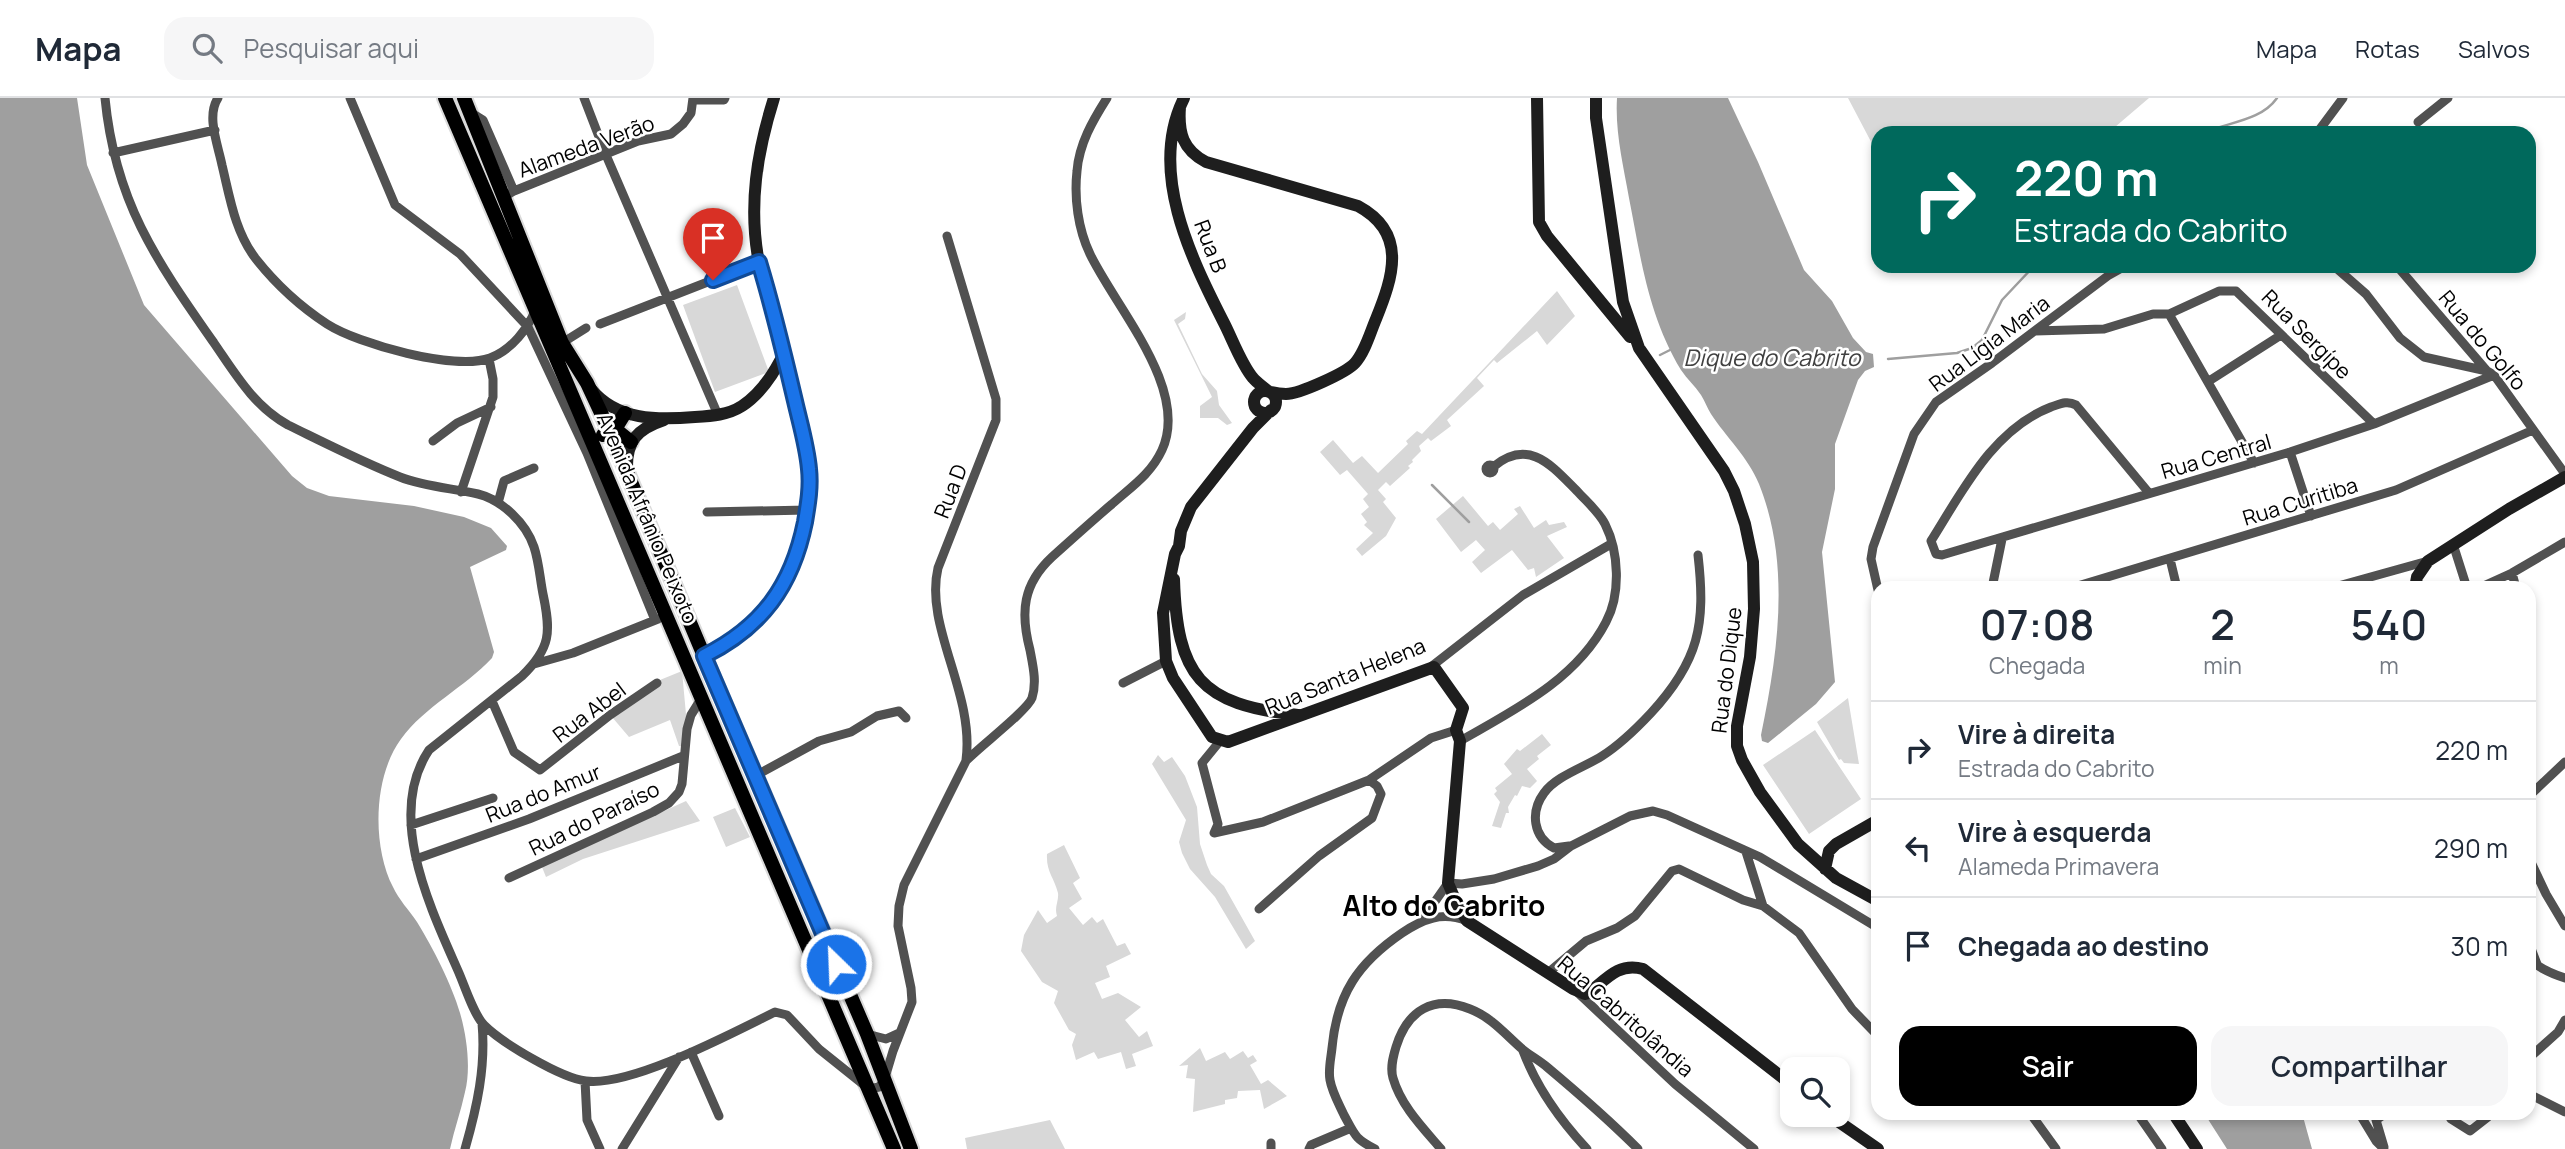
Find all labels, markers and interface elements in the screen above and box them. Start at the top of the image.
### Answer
search box [164,17,654,80]
text: Mapa [35,26,122,71]
icon: search [188,29,226,67]
text: Pesquisar aqui [244,30,419,66]
text: Mapa [2256,32,2317,65]
text: Rotas [2355,32,2420,65]
text: Salvos [2458,32,2530,65]
street label: Alameda Verão [514,108,658,184]
text: 220 m [2014,144,2158,211]
icon: right [1899,154,1990,245]
pin [683,208,743,280]
text: Estrada do Cabrito [2014,208,2288,252]
street label: Rua B [1188,216,1234,277]
icon: arrive [694,219,732,257]
street label: Rua Sergípe [2256,283,2358,385]
street label: Rua do Golfo [2433,284,2533,396]
street label: Rua Lígia Maria [1923,289,2055,397]
water label: Dique do Cabrito [1684,341,1862,373]
street label: Avenida Afrânio Peixoto [591,408,705,628]
street label: Rua Central [2158,427,2274,485]
street label: Rua D [927,460,973,522]
street label: Rua Curitiba [2239,470,2361,532]
text: 07:08 [1980,595,2095,653]
text: 2 [2210,595,2235,653]
text: 540 [2351,595,2427,653]
street label: Rua do Dique [1704,605,1748,735]
street label: Rua Santa Helena [1261,631,1429,721]
text: Chegada [1989,649,2085,681]
text: min [2203,649,2242,681]
text: m [2379,649,2399,681]
street label: Rua Abel [547,675,631,749]
text: Vire à direita [1958,716,2115,752]
icon: right [1899,731,1937,769]
text: 220 m [2435,732,2508,768]
text: Estrada do Cabrito [1958,752,2155,784]
street label: Rua do Amur [481,757,605,829]
street label: Rua do Paraíso [524,774,664,862]
text: Vire à esquerda [1958,814,2151,850]
icon: left [1899,829,1937,867]
text: 290 m [2434,830,2508,866]
text: Alameda Primavera [1958,850,2159,882]
district label: Alto do Cabrito [1343,886,1545,924]
position arrow [799,927,873,1001]
icon: arrive [1899,927,1937,965]
text: Chegada ao destino [1958,928,2209,964]
text: 30 m [2451,928,2508,964]
street label: Rua Cabritolândia [1552,949,1700,1083]
button: Sair [1899,1026,2197,1106]
button: Compartilhar [2211,1026,2508,1106]
map controls [1780,1057,1850,1127]
button: search [1780,1057,1850,1127]

